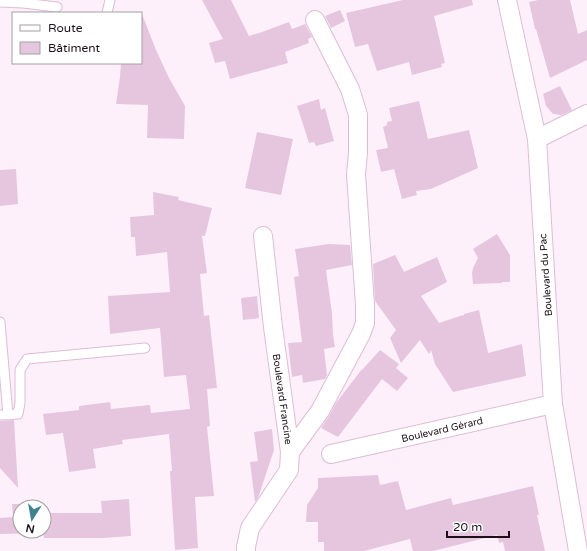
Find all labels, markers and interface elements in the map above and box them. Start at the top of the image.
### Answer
legend [12,12,142,64]
text: Route [48,21,83,35]
text: Bâtiment [48,41,100,55]
street label: Boulevard du Pac [537,233,555,317]
street label: Boulevard Francine [270,353,294,446]
street label: Boulevard Gérard [400,415,484,445]
north arrow [12,499,52,539]
scale bar [447,513,509,539]
text: 20 m [453,520,482,534]
text: N [25,521,36,536]

